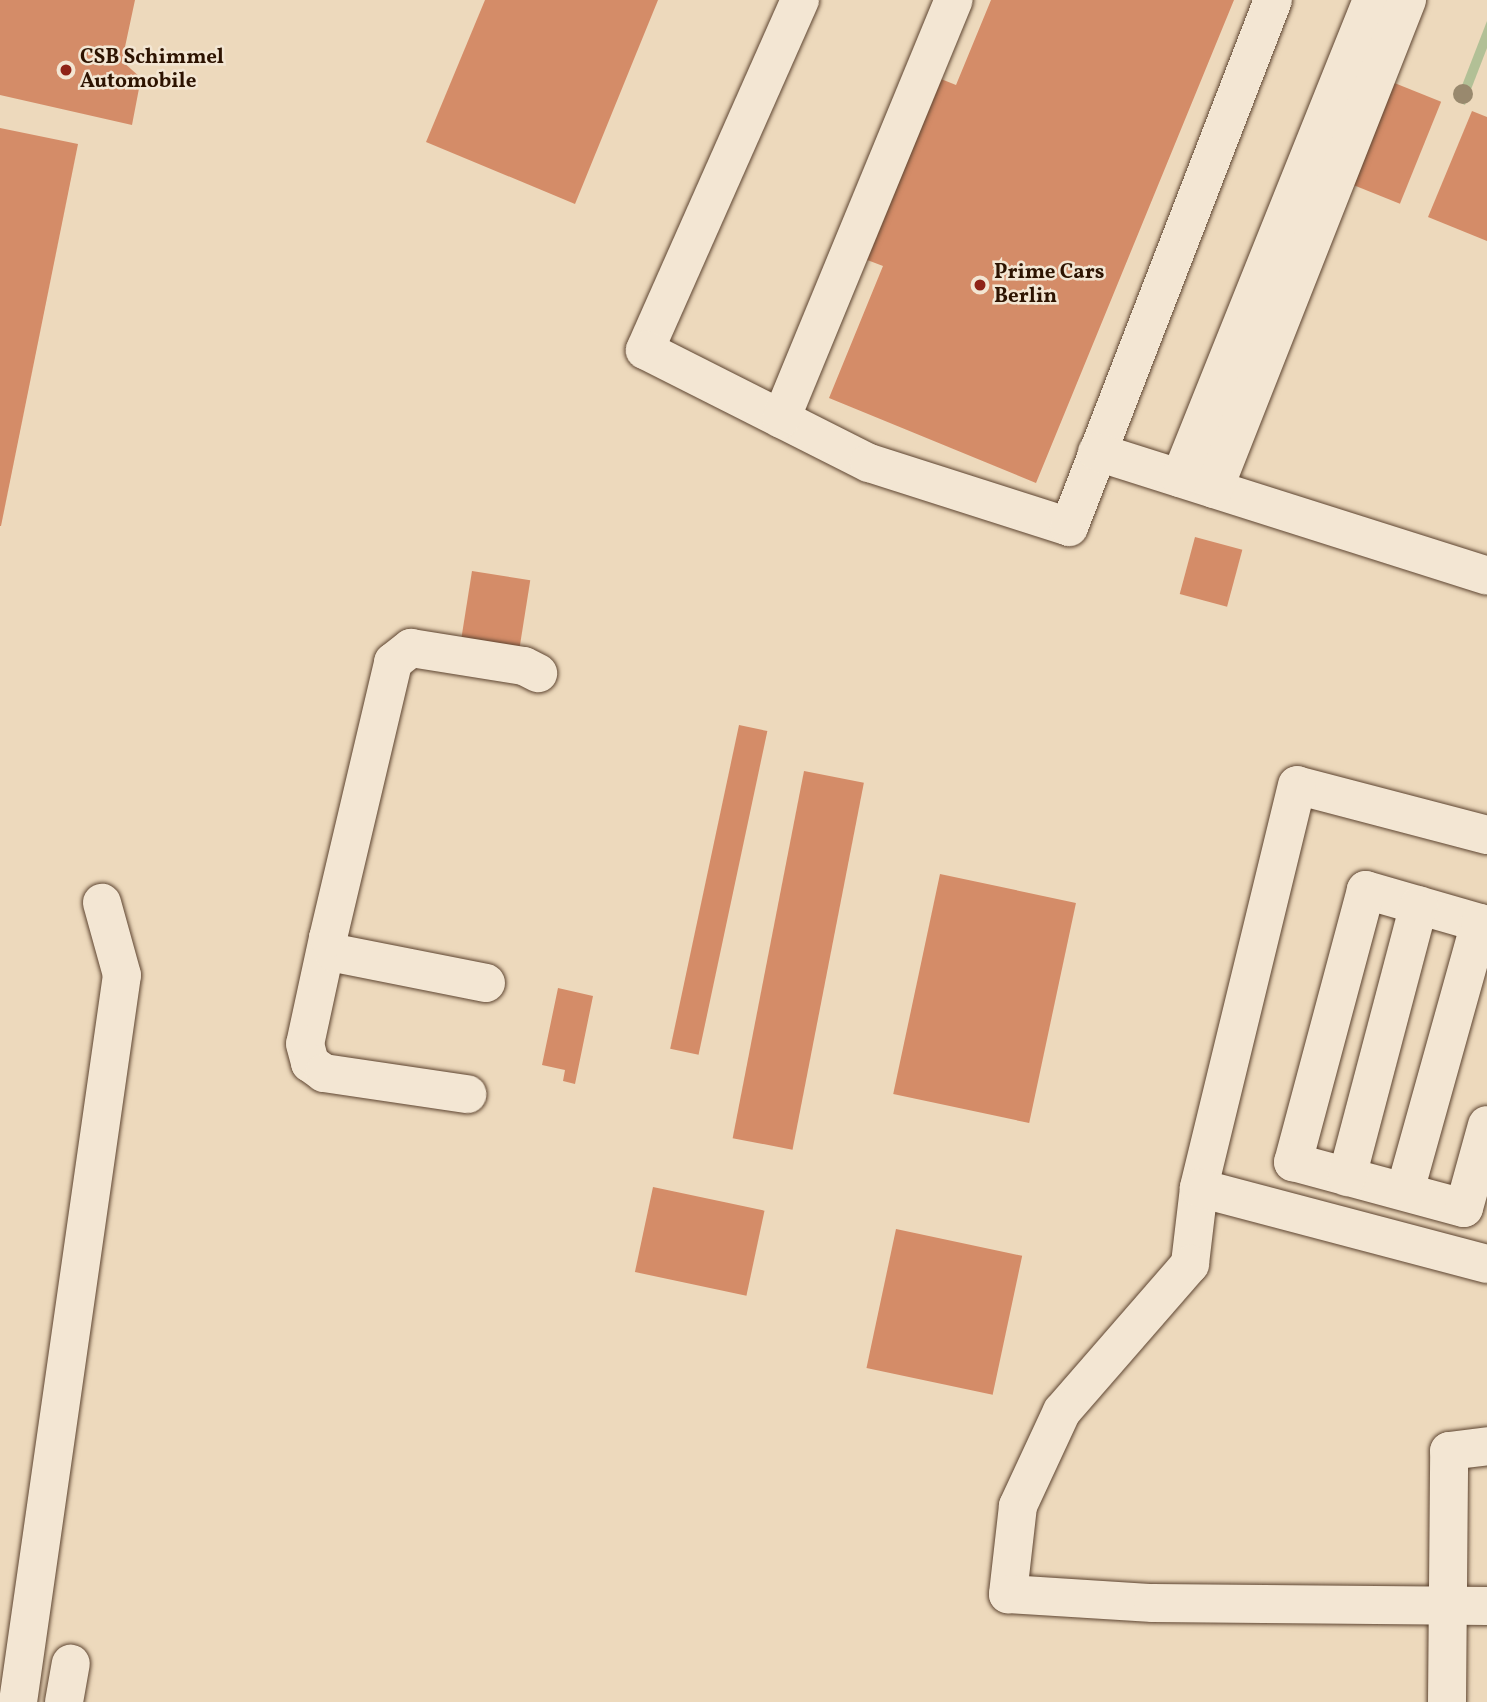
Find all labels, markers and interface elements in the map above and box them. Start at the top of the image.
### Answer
place label: CSB Schimmel Automobile [80,45,224,95]
marker: CSB Schimmel Automobile [58,62,74,78]
place label: Prime Cars Berlin [994,260,1104,310]
marker: Prime Cars Berlin [972,277,988,293]

